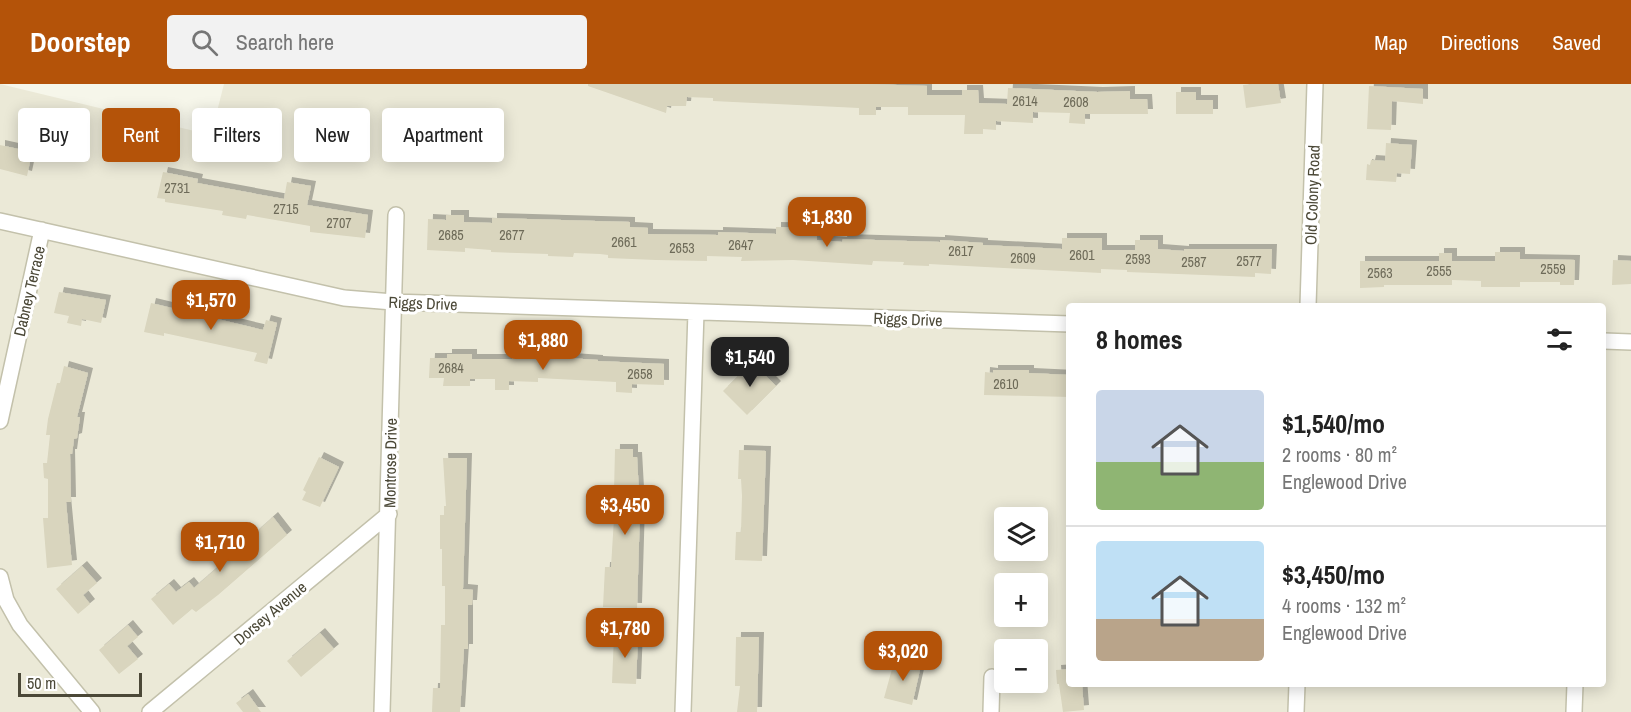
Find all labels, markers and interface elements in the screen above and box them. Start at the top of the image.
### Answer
search box [167,15,587,69]
text: Doorstep [30,23,131,61]
icon: search [188,26,221,59]
text: Search here [236,27,334,57]
text: Map [1374,28,1408,57]
text: Directions [1441,28,1519,57]
text: Saved [1552,28,1601,57]
house number: 2614 [1012,92,1038,110]
house number: 2608 [1063,93,1089,111]
chip: Buy [18,108,90,162]
chip: Rent [102,108,180,162]
chip: Filters [192,108,282,162]
chip: New [294,108,370,162]
chip: Apartment [382,108,504,162]
street label: Old Colony Road [1299,145,1325,245]
house number: 2731 [164,179,190,197]
pin: $1,830 [778,197,876,248]
house number: 2715 [273,200,299,218]
text: $1,830 [802,203,852,230]
house number: 2707 [326,214,352,232]
house number: 2685 [438,226,464,244]
house number: 2677 [499,226,525,244]
house number: 2661 [611,233,637,251]
house number: 2647 [728,236,754,254]
house number: 2653 [669,239,695,257]
house number: 2617 [948,242,974,260]
street label: Dabney Terrace [8,244,50,338]
house number: 2601 [1069,246,1095,264]
house number: 2609 [1010,249,1036,267]
house number: 2593 [1125,250,1151,268]
house number: 2577 [1236,252,1262,270]
house number: 2587 [1181,253,1207,271]
house number: 2559 [1540,260,1566,278]
house number: 2555 [1426,262,1452,280]
house number: 2563 [1367,264,1393,282]
pin: $1,570 [162,280,260,331]
text: $1,570 [186,286,236,313]
street label: Riggs Drive [388,291,458,315]
street label: Riggs Drive [873,307,943,331]
pin: $1,880 [494,320,592,371]
text: 8 homes [1096,322,1183,357]
icon: filters [1543,323,1576,356]
text: $1,880 [518,326,568,353]
pin: $1,540 [701,337,799,388]
text: $1,540 [725,343,775,370]
house number: 2684 [438,359,464,377]
house number: 2658 [627,365,653,383]
house number: 2610 [993,375,1019,393]
text: $1,540/mo [1282,406,1385,441]
icon: home [1144,414,1216,486]
street label: Montrose Drive [378,418,402,508]
text: 2 rooms · 80 m² [1282,441,1397,468]
text: Englewood Drive [1282,468,1407,495]
pin: $3,450 [576,485,674,536]
text: $3,450 [600,491,650,518]
map controls [994,507,1048,693]
button: layers [994,507,1048,561]
pin: $1,710 [171,522,269,573]
text: $1,710 [195,528,245,555]
text: $3,450/mo [1282,557,1385,592]
icon: home [1144,565,1216,637]
button: + [994,573,1048,627]
street label: Dorsey Avenue [229,576,311,650]
text: 4 rooms · 132 m² [1282,592,1406,619]
pin: $1,780 [576,608,674,659]
text: $1,780 [600,614,650,641]
text: Englewood Drive [1282,619,1407,646]
pin: $3,020 [854,631,952,682]
text: $3,020 [878,637,928,664]
button: − [994,639,1048,693]
scale bar [18,670,142,698]
text: 50 m [27,672,56,694]

